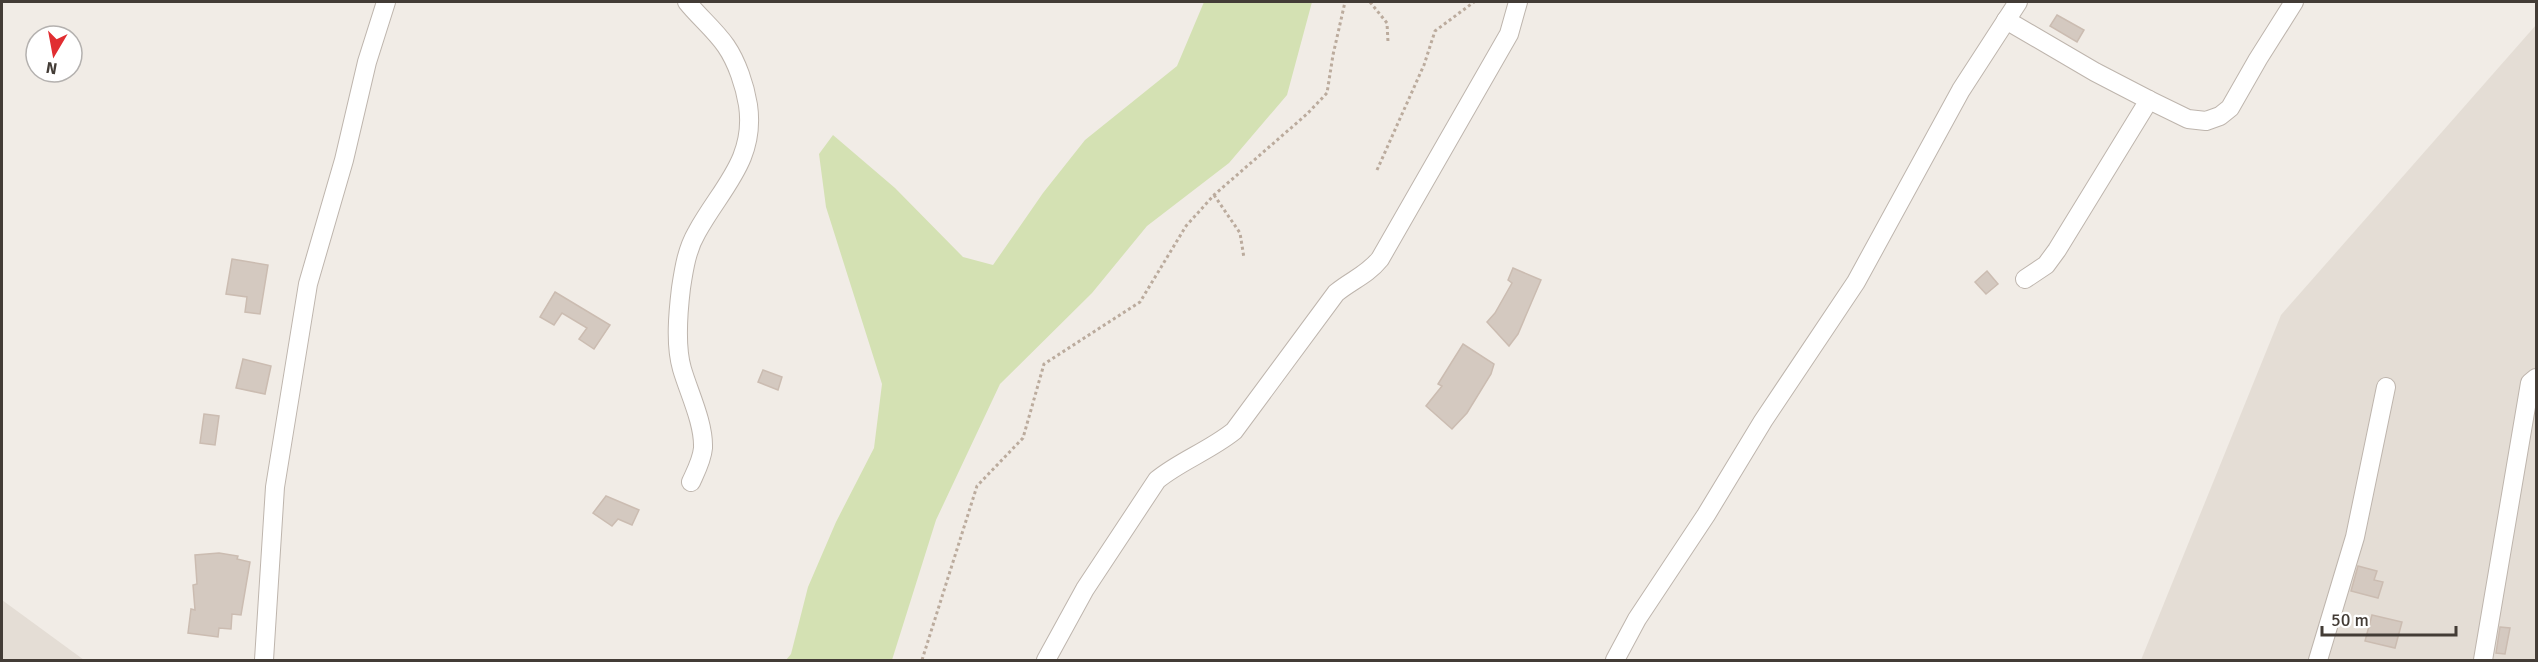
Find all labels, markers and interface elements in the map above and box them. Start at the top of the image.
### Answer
north arrow [24,24,84,84]
text: N [44,57,59,79]
scale bar [2322,599,2456,637]
text: 50 m [2331,609,2369,631]

